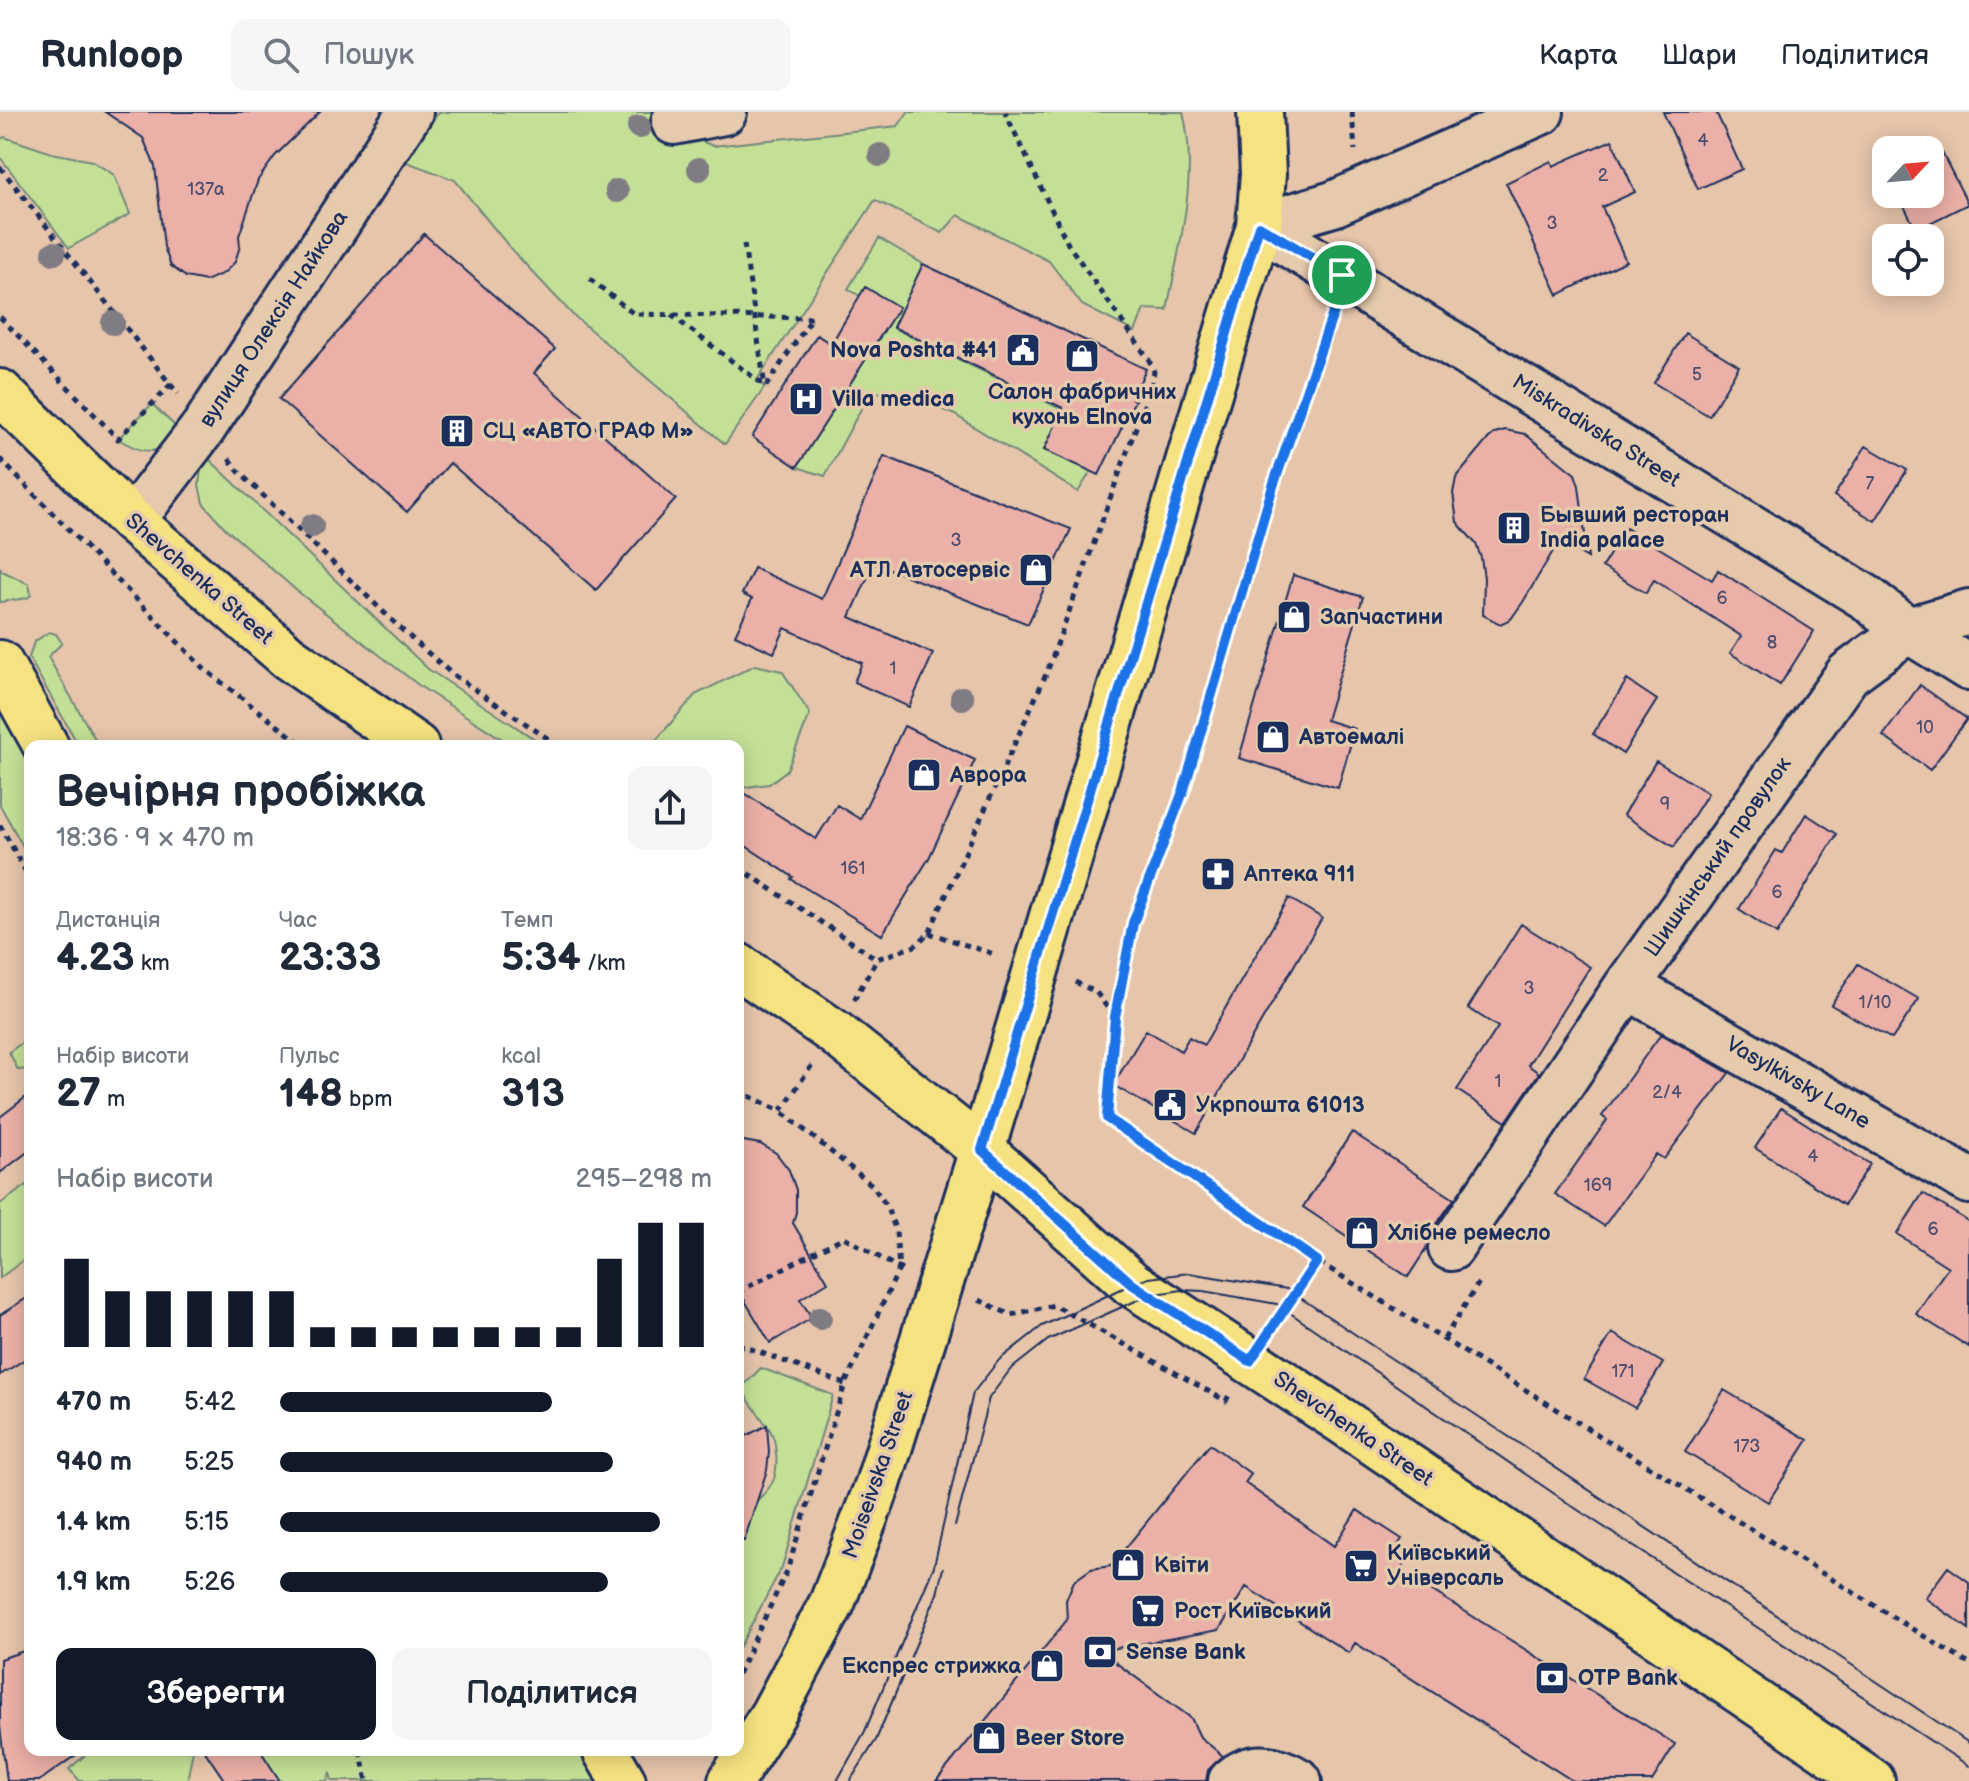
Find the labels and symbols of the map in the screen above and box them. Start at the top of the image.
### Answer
house number: 4 [1698,130,1709,151]
north arrow [1872,136,1944,208]
house number: 2 [1598,165,1609,186]
house number: 137а [187,179,225,200]
street label: вулиця Олексія Найкова [194,206,354,432]
house number: 3 [1546,213,1558,234]
pin [1308,241,1376,309]
public building icon: Nova Poshta #41 [1004,331,1042,369]
place label: Nova Poshta #41 [830,337,997,364]
shop icon: Салон фабричних кухонь Elnova [1063,337,1101,375]
house number: 5 [1692,364,1702,385]
street label: Miskradivska Street [1507,368,1685,494]
place label: Салон фабричних кухонь Elnova [988,379,1176,431]
hospital icon: Villa medica [787,380,825,418]
place label: Villa medica [832,386,955,413]
building icon: СЦ «АВТО ГРАФ М» [438,412,476,450]
place label: СЦ «АВТО ГРАФ М» [483,418,694,445]
house number: 7 [1866,473,1875,494]
place label: Бывший ресторан India palace [1540,502,1729,554]
street label: Shevchenka Street [120,508,279,651]
building icon: Бывший ресторан India palace [1495,509,1533,547]
house number: 3 [950,530,962,551]
shop icon: АТЛ Автосервіс [1017,551,1055,589]
place label: АТЛ Автосервіс [849,557,1010,584]
house number: 6 [1717,588,1728,609]
shop icon: Запчастини [1275,598,1313,636]
place label: Запчастини [1320,604,1443,631]
house number: 8 [1767,632,1777,653]
house number: 1 [890,658,896,679]
house number: 10 [1916,717,1934,738]
shop icon: Автоемалі [1254,718,1292,756]
place label: Автоемалі [1298,724,1404,751]
street label: Шишкінський провулок [1639,751,1798,962]
shop icon: Аврора [905,756,943,794]
place label: Аврора [949,762,1027,789]
house number: 9 [1660,794,1670,815]
pharmacy icon: Аптека 911 [1199,855,1237,893]
house number: 161 [841,858,865,879]
place label: Аптека 911 [1243,861,1355,888]
house number: 6 [1772,882,1783,903]
house number: 3 [1523,978,1535,999]
house number: 1/10 [1859,992,1891,1013]
street label: Vasylkivsky Lane [1721,1031,1875,1135]
house number: 1 [1495,1071,1501,1092]
house number: 2/4 [1652,1082,1682,1103]
public building icon: Укрпошта 61013 [1151,1086,1189,1124]
place label: Укрпошта 61013 [1196,1092,1365,1119]
house number: 4 [1808,1146,1819,1167]
house number: 169 [1584,1175,1612,1196]
shop icon: Хлібне ремесло [1343,1214,1381,1252]
house number: 6 [1928,1219,1939,1240]
place label: Хлібне ремесло [1387,1220,1550,1247]
house number: 171 [1612,1361,1634,1382]
street label: Shevchenka Street [1268,1366,1438,1493]
street label: Moiseivska Street [837,1388,919,1562]
house number: 173 [1734,1436,1760,1457]
place label: Київський Універсаль [1387,1540,1504,1592]
shop icon: Квіти [1109,1546,1147,1584]
supermarket icon: Київський Універсаль [1342,1547,1380,1585]
place label: Квіти [1154,1552,1209,1579]
supermarket icon: Рост Київський [1129,1592,1167,1630]
place label: Рост Київський [1174,1598,1332,1625]
bank icon: Sense Bank [1081,1633,1119,1671]
place label: Sense Bank [1126,1639,1246,1666]
shop icon: Експрес стрижка [1028,1647,1066,1685]
place label: Експрес стрижка [842,1653,1021,1680]
bank icon: OTP Bank [1533,1659,1571,1697]
place label: OTP Bank [1578,1665,1678,1692]
shop icon: Beer Store [970,1719,1008,1757]
place label: Beer Store [1015,1725,1124,1752]

